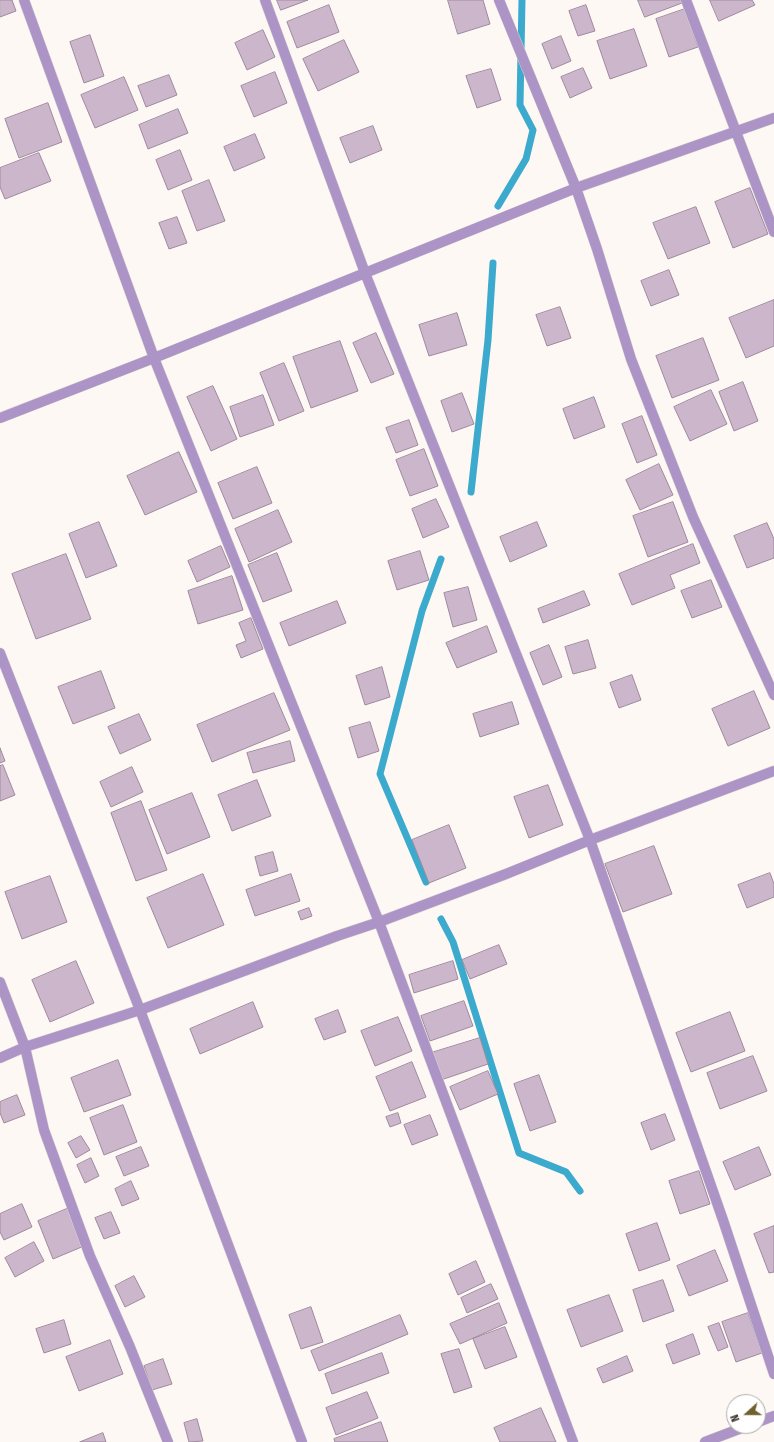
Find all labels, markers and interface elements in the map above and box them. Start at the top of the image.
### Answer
north arrow [726,1394,766,1434]
text: N [728,1413,743,1424]

